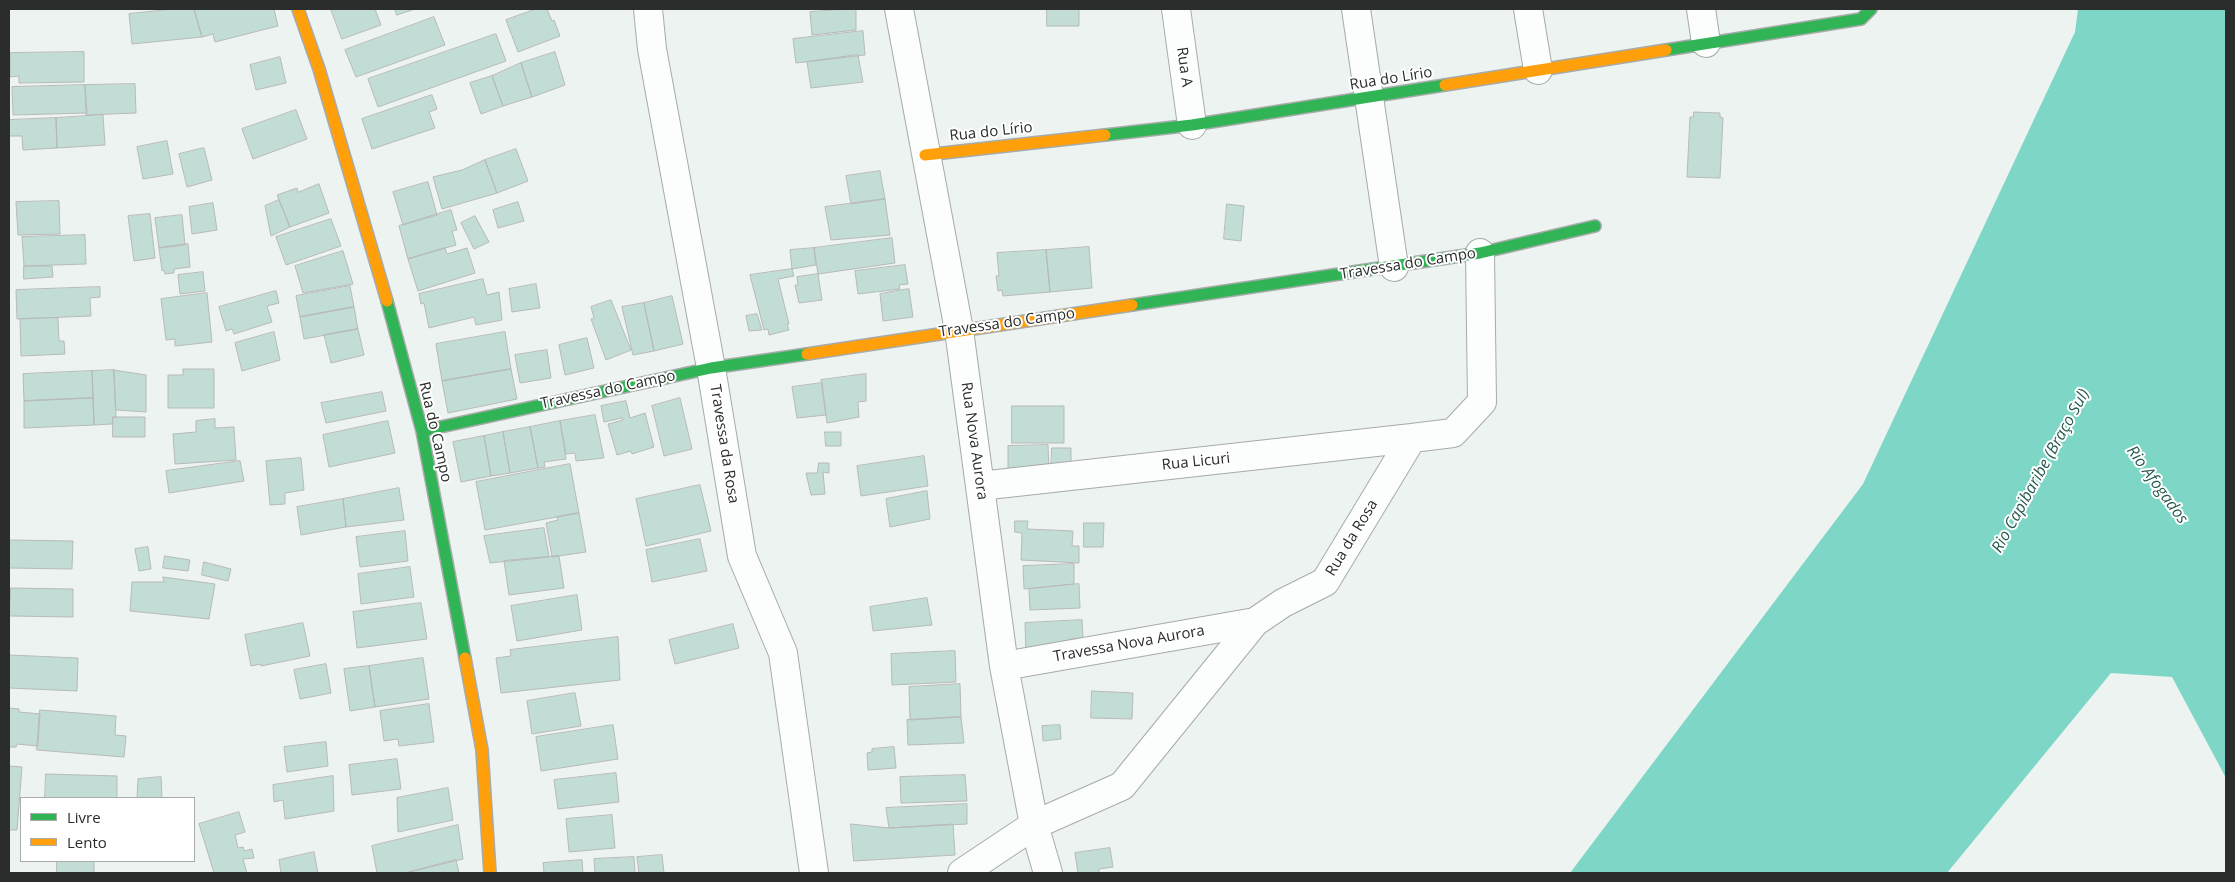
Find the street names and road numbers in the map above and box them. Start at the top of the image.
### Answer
street label: Rua A [1172,46,1196,88]
street label: Rua do Lírio [1348,64,1434,94]
street label: Rua do Lírio [949,119,1033,145]
street label: Travessa do Campo [1339,244,1477,284]
street label: Travessa do Campo [938,305,1076,341]
street label: Travessa do Campo [539,367,677,413]
street label: Rua do Campo [415,380,455,484]
street label: Rua Nova Aurora [957,381,991,501]
street label: Travessa da Rosa [706,383,742,505]
street label: Rua Licuri [1161,449,1231,475]
street label: Rua da Rosa [1322,497,1382,579]
street label: Travessa Nova Aurora [1052,622,1206,666]

